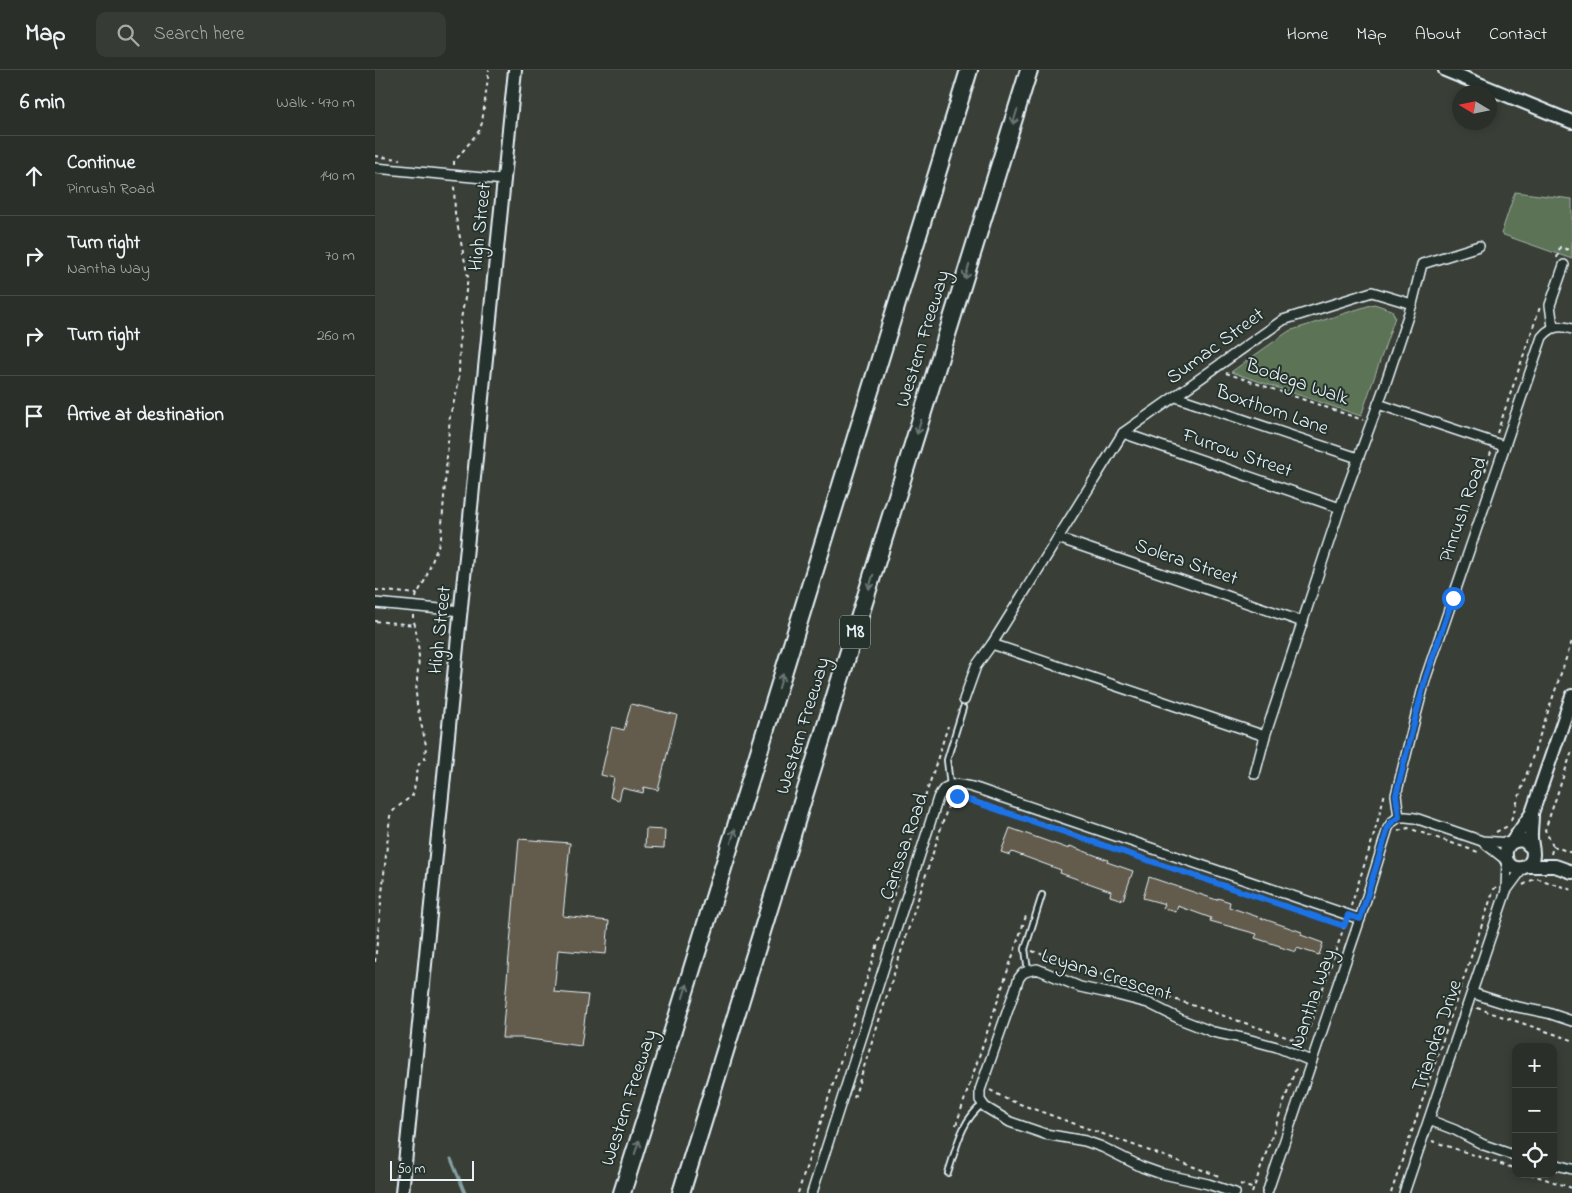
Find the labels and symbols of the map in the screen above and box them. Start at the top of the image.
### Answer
north arrow [1452,85,1497,130]
one-way arrow [1009,108,1019,124]
street label: High Street [462,181,501,273]
one-way arrow [962,264,971,279]
street label: Western Freeway [889,267,959,411]
street label: Sumac Street [1161,301,1271,392]
street label: Bodega Walk [1240,352,1353,415]
street label: Boxthorn Lane [1211,378,1332,444]
one-way arrow [914,419,923,434]
street label: Furrow Street [1177,421,1296,486]
street label: Pinrush Road [1432,453,1496,567]
street label: Solera Street [1131,532,1242,594]
one-way arrow [865,574,875,590]
street label: High Street [422,584,461,676]
route start [1442,587,1465,610]
road number: M8 [840,616,870,648]
street label: Western Freeway [769,654,839,798]
one-way arrow [776,673,786,689]
route end [946,785,969,808]
street label: Carissa Road [873,790,937,904]
one-way arrow [729,829,739,845]
street label: Leyana Crescent [1037,942,1175,1010]
street label: Nantha Way [1283,945,1345,1053]
street label: Triandra Drive [1405,976,1471,1096]
one-way arrow [681,984,691,1000]
street label: Western Freeway [594,1026,666,1170]
one-way arrow [632,1139,642,1155]
scale bar [390,1158,474,1181]

